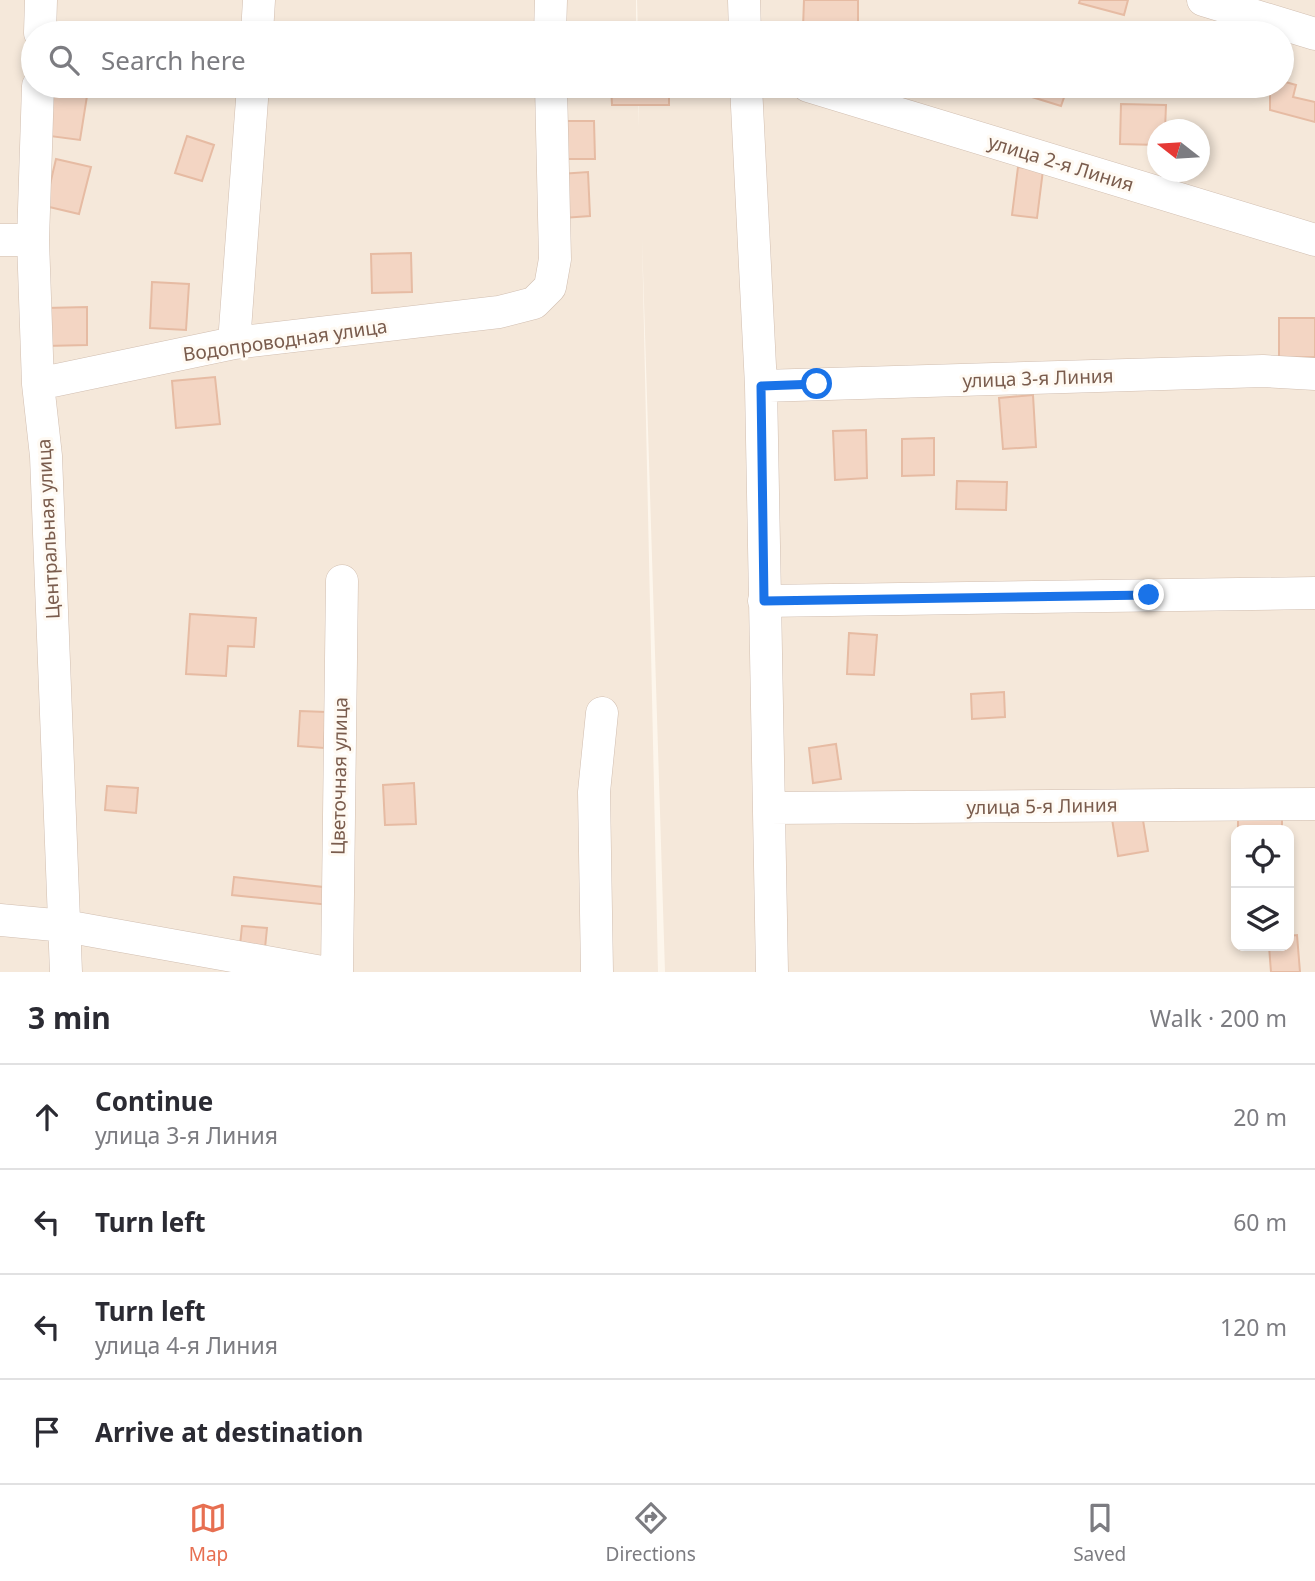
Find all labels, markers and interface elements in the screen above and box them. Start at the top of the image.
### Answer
search box [21,21,1294,98]
icon: search [45,41,83,79]
text: Search here [101,42,246,78]
north arrow [1147,119,1210,182]
street label: улица 2-я Линия [985,128,1137,198]
street label: Водопроводная улица [181,313,389,367]
street label: улица 3-я Линия [962,362,1114,394]
route start [801,368,832,399]
street label: Центральная улица [30,438,66,620]
route end [1133,579,1164,610]
street label: Цветочная улица [325,697,353,855]
street label: улица 5-я Линия [966,792,1118,820]
map controls [1231,825,1294,951]
button: locate [1231,825,1294,888]
button: layers [1231,888,1294,951]
text: 3 min [28,997,111,1038]
text: Walk · 200 m [1150,1002,1287,1034]
text: Continue [95,1083,213,1119]
icon: ahead [28,1098,66,1136]
text: 20 m [1233,1101,1287,1133]
text: улица 3-я Линия [95,1119,278,1151]
icon: left [28,1203,66,1241]
text: Turn left [95,1204,206,1240]
text: 60 m [1233,1206,1287,1238]
text: Turn left [95,1293,206,1329]
icon: left [28,1308,66,1346]
text: 120 m [1220,1311,1287,1343]
text: улица 4-я Линия [95,1329,278,1361]
icon: arrive [28,1413,66,1451]
text: Arrive at destination [95,1414,364,1450]
tab: Map [189,1499,228,1567]
tab: Directions [606,1499,696,1567]
tab: Saved [1073,1499,1126,1567]

